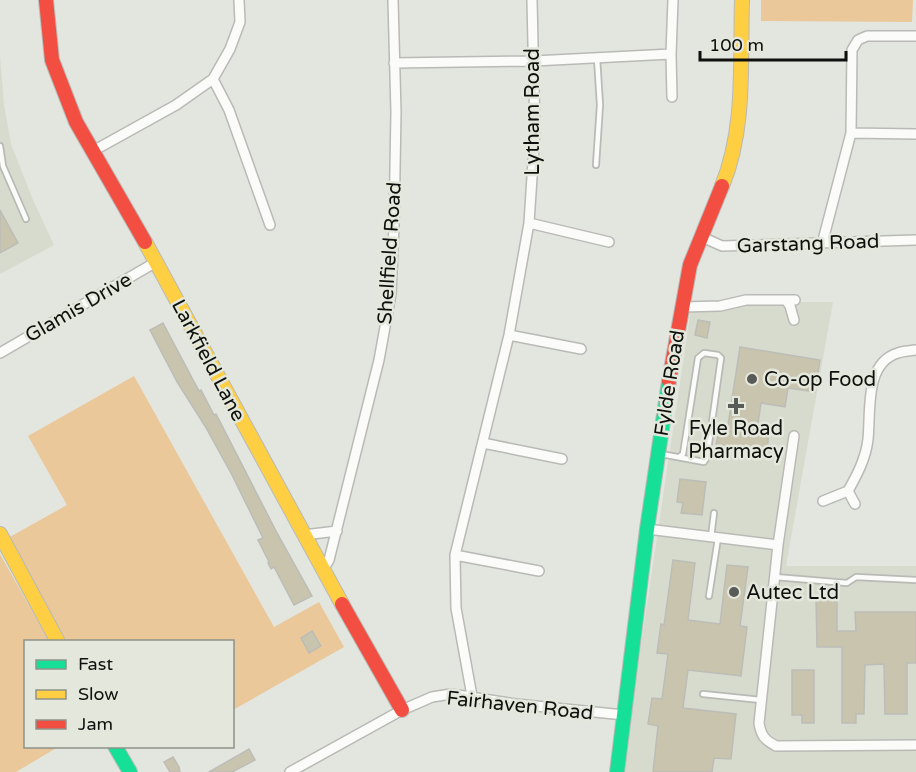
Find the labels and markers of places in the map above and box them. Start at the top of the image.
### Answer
place label: Co-op Food [764,368,876,392]
marker: Co-op Food [745,372,759,386]
marker: Fyle Road Pharmacy [729,399,743,413]
place label: Fyle Road Pharmacy [688,417,784,464]
place label: Autec Ltd [746,581,839,605]
marker: Autec Ltd [727,585,741,599]

